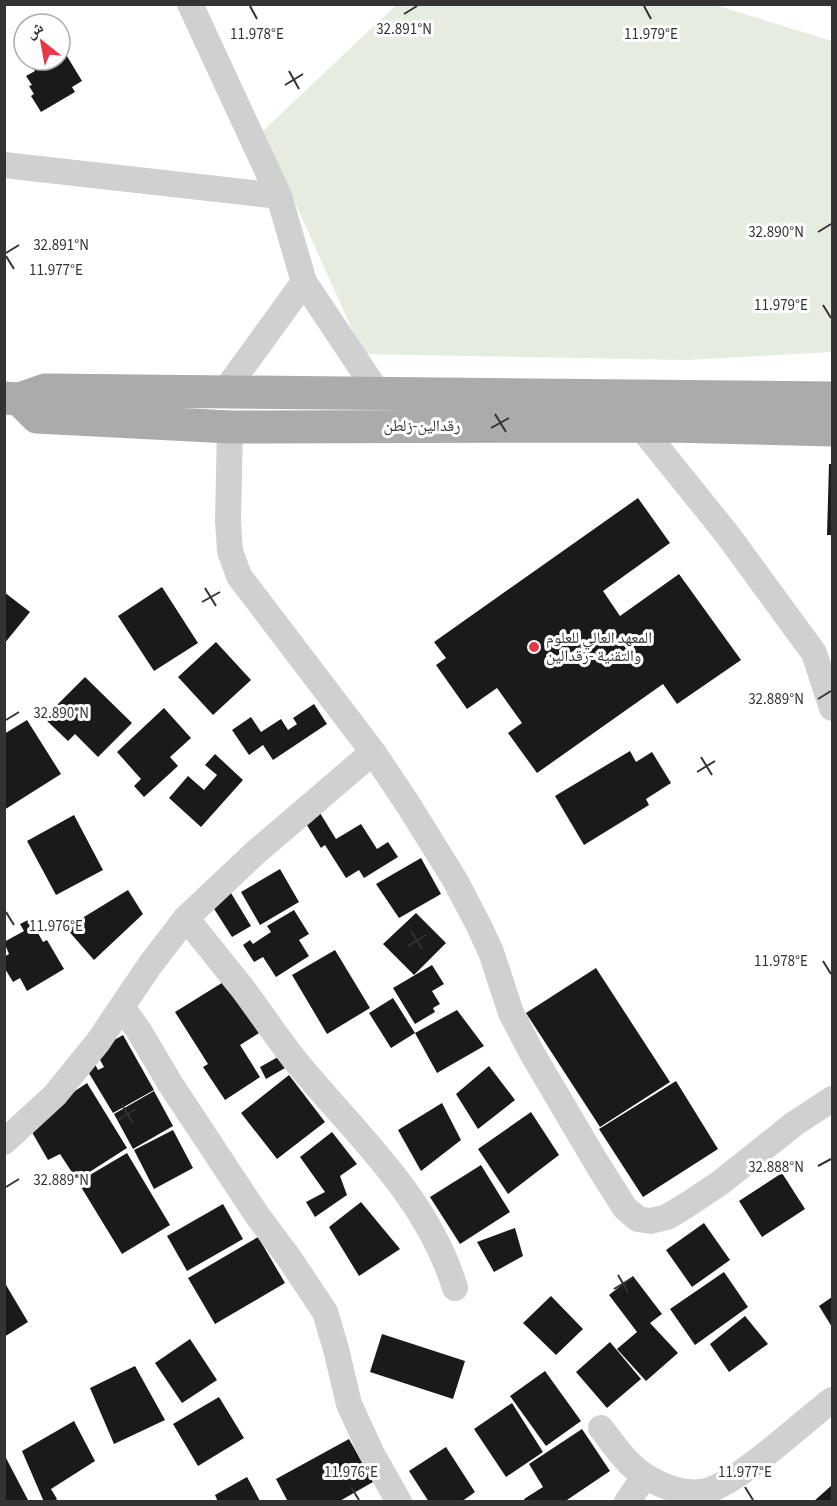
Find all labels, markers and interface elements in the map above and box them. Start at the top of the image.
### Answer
north arrow [12,12,72,72]
text: ش [22,16,48,44]
text: 32.891°N [376,19,432,40]
text: 11.978°E [230,24,284,45]
text: 11.979°E [624,24,678,45]
text: 32.890°N [748,222,804,243]
text: 32.891°N [33,235,89,256]
text: 11.977°E [29,260,83,281]
text: 11.979°E [754,295,808,316]
street label: رقدالين-زلطن [384,415,460,437]
place label: المعهد العالي للعلوم والتقنية -رقدالين [546,627,652,667]
marker: المعهد العالي للعلوم والتقنية -رقدالين [527,640,541,654]
text: 32.889°N [748,689,804,710]
text: 32.890°N [33,703,89,724]
text: 11.976°E [29,916,83,937]
text: 11.978°E [754,951,808,972]
text: 32.888°N [748,1157,804,1178]
text: 32.889°N [33,1170,89,1191]
text: 11.976°E [324,1462,378,1483]
text: 11.977°E [718,1462,772,1483]

